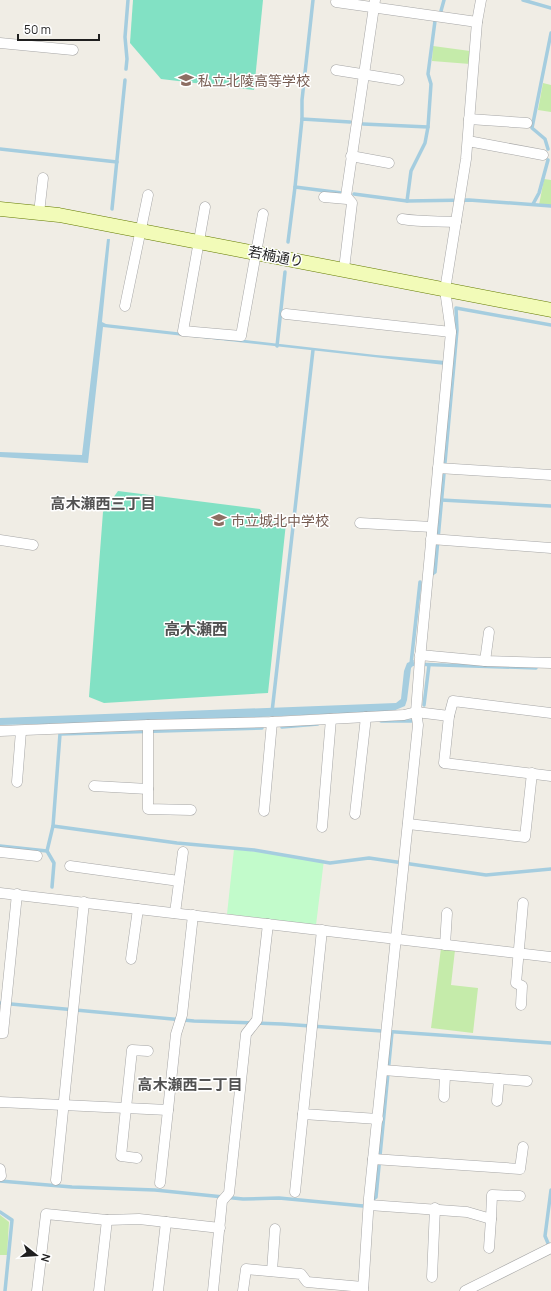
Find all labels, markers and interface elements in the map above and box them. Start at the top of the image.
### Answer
scale bar [18,16,99,42]
text: 50 m [24,21,51,38]
school or university icon: 私立北陵高等学校 [177,71,195,89]
place label: 私立北陵高等学校 [198,71,310,90]
street label: 若楠通り [247,241,305,271]
district label: 高木瀬西三丁目 [50,493,156,514]
school or university icon: 市立城北中学校 [210,511,228,529]
place label: 市立城北中学校 [231,511,329,530]
district label: 高木瀬西 [164,618,228,640]
district label: 高木瀬西二丁目 [137,1074,243,1095]
north arrow [16,1235,56,1275]
text: N [38,1252,54,1264]

